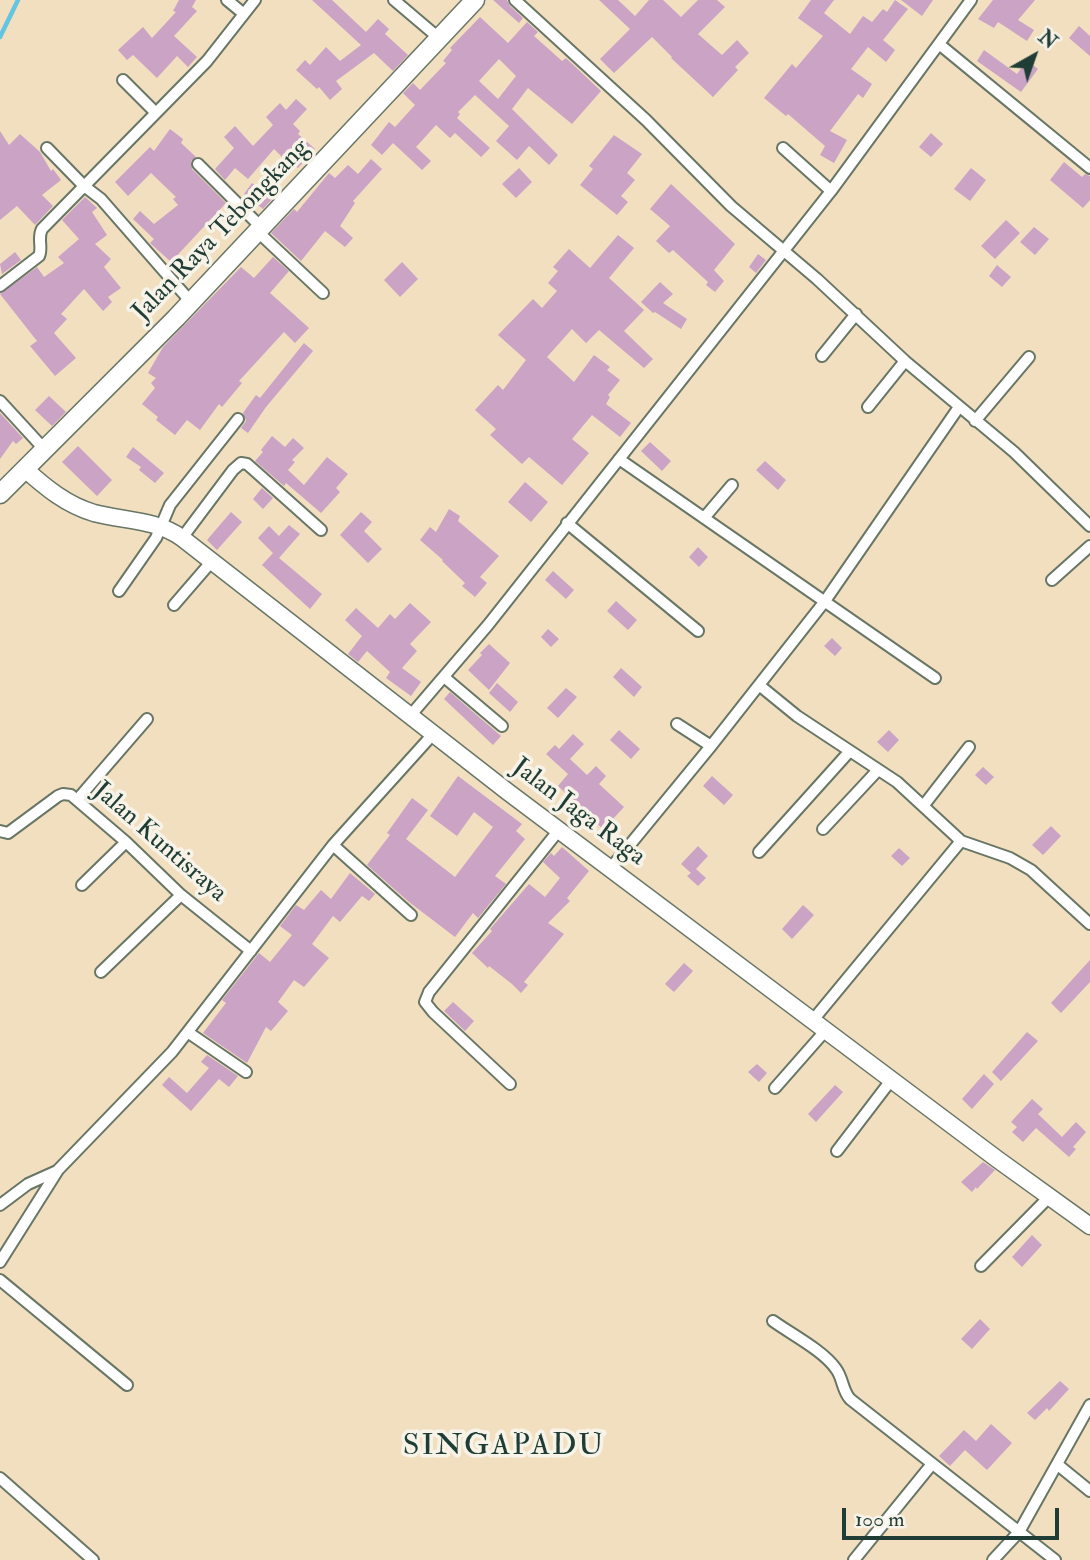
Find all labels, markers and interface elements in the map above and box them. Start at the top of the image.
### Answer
north arrow [999,21,1069,91]
text: N [1033,25,1062,55]
street label: Jalan Raya Tebongkang [127,134,317,328]
street label: Jalan Jaga Raga [505,753,651,873]
street label: Jalan Kuntisraya [85,776,233,910]
district label: SINGAPADU [404,1430,604,1466]
scale bar [845,1494,1062,1538]
text: 100 m [855,1506,905,1533]

